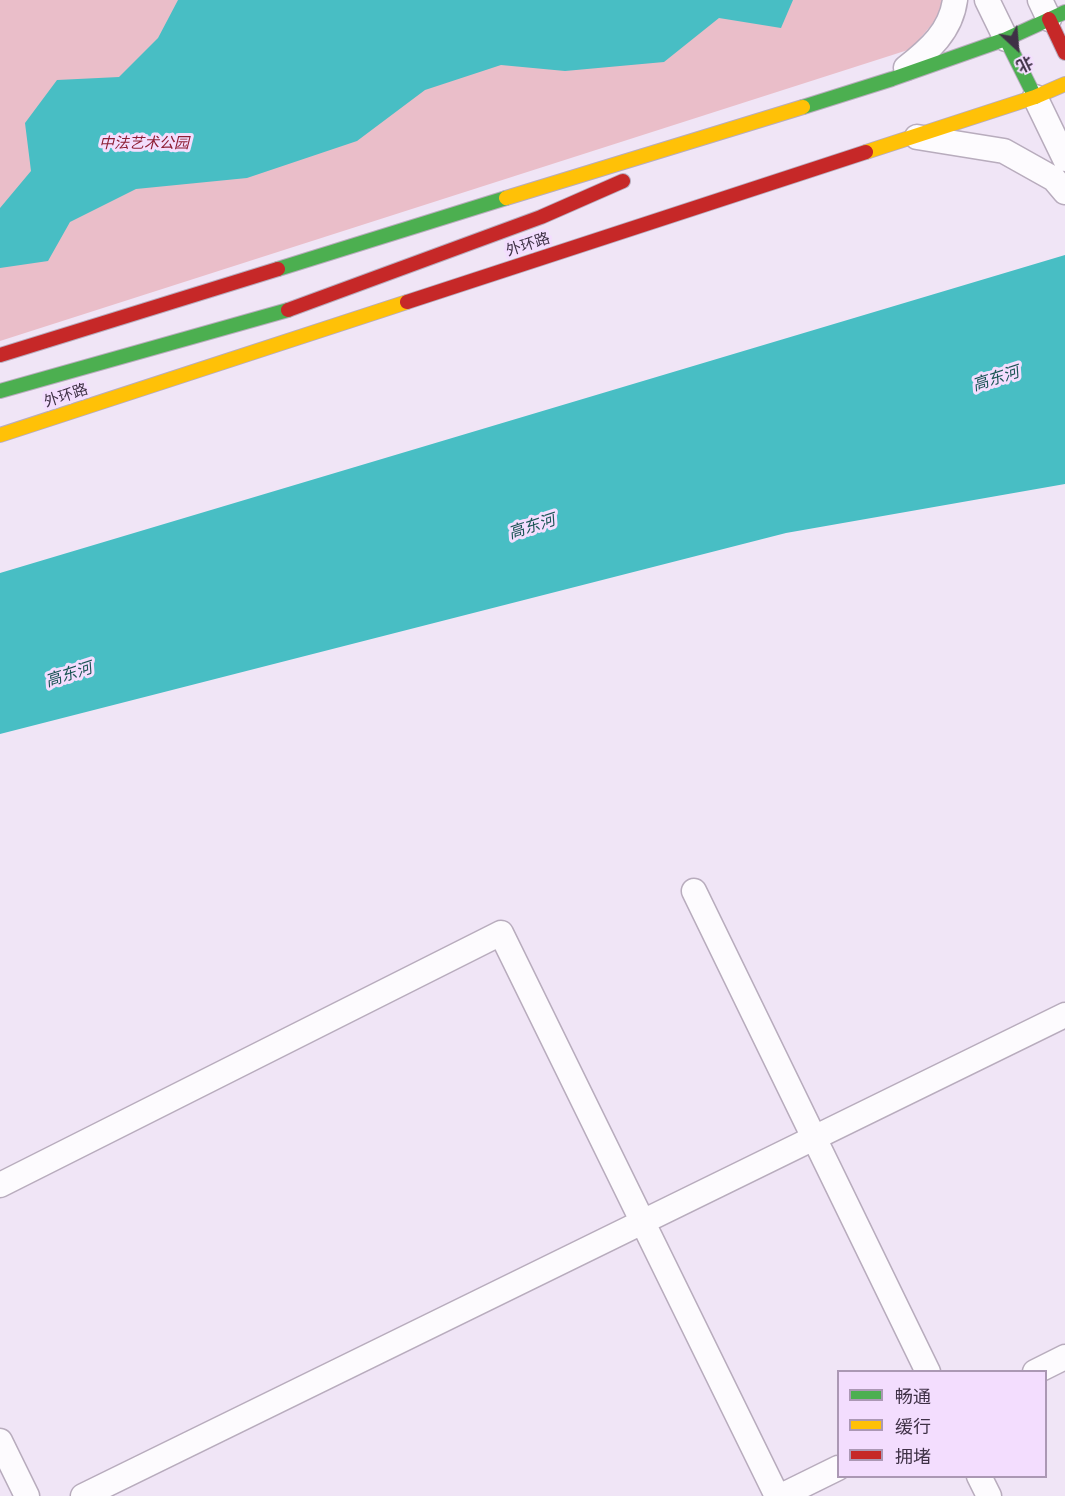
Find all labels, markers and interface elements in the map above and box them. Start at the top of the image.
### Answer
north arrow [987,18,1047,78]
text: 北 [1013,52,1036,77]
park label: 中法艺术公园 [99,135,189,153]
street label: 外环路 [504,229,552,261]
water label: 高东河 [970,362,1022,396]
street label: 外环路 [42,380,90,412]
water label: 高东河 [506,510,558,544]
water label: 高东河 [43,658,95,692]
legend [837,1370,1047,1478]
text: 畅通 [895,1385,931,1408]
text: 缓行 [895,1415,931,1438]
text: 拥堵 [895,1445,931,1468]

